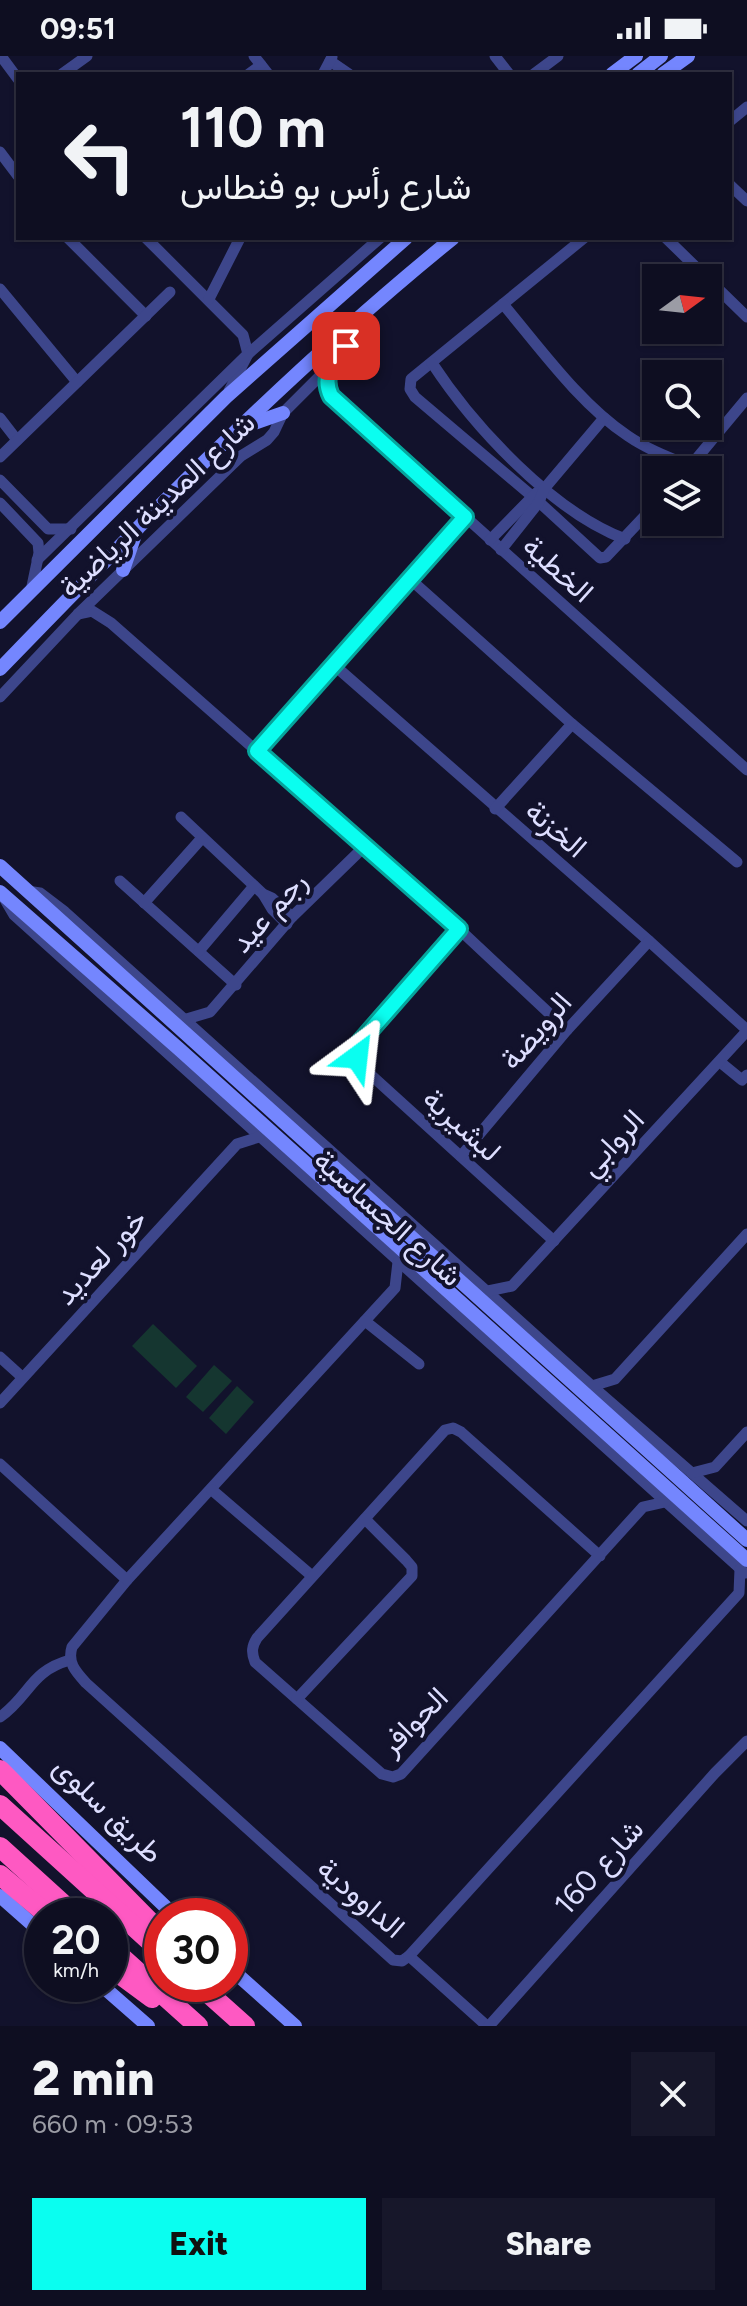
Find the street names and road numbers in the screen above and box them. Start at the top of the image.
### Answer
street label: شارع المدينة الرياضية [51,404,264,607]
street label: الخطية [515,527,601,610]
street label: الخزنة [518,792,595,865]
street label: رجم عيد [222,863,316,961]
street label: الرويضة [492,984,579,1077]
street label: لبشيرية [415,1080,509,1169]
street label: الروابي [571,1101,656,1188]
street label: شارع الجساسية [305,1141,470,1295]
street label: خور لعديد [47,1201,154,1312]
street label: الحوافر [371,1679,456,1763]
street label: طريق سلوى [46,1748,171,1871]
street label: شارع 160 [546,1811,653,1924]
street label: الداوودية [310,1849,413,1946]

